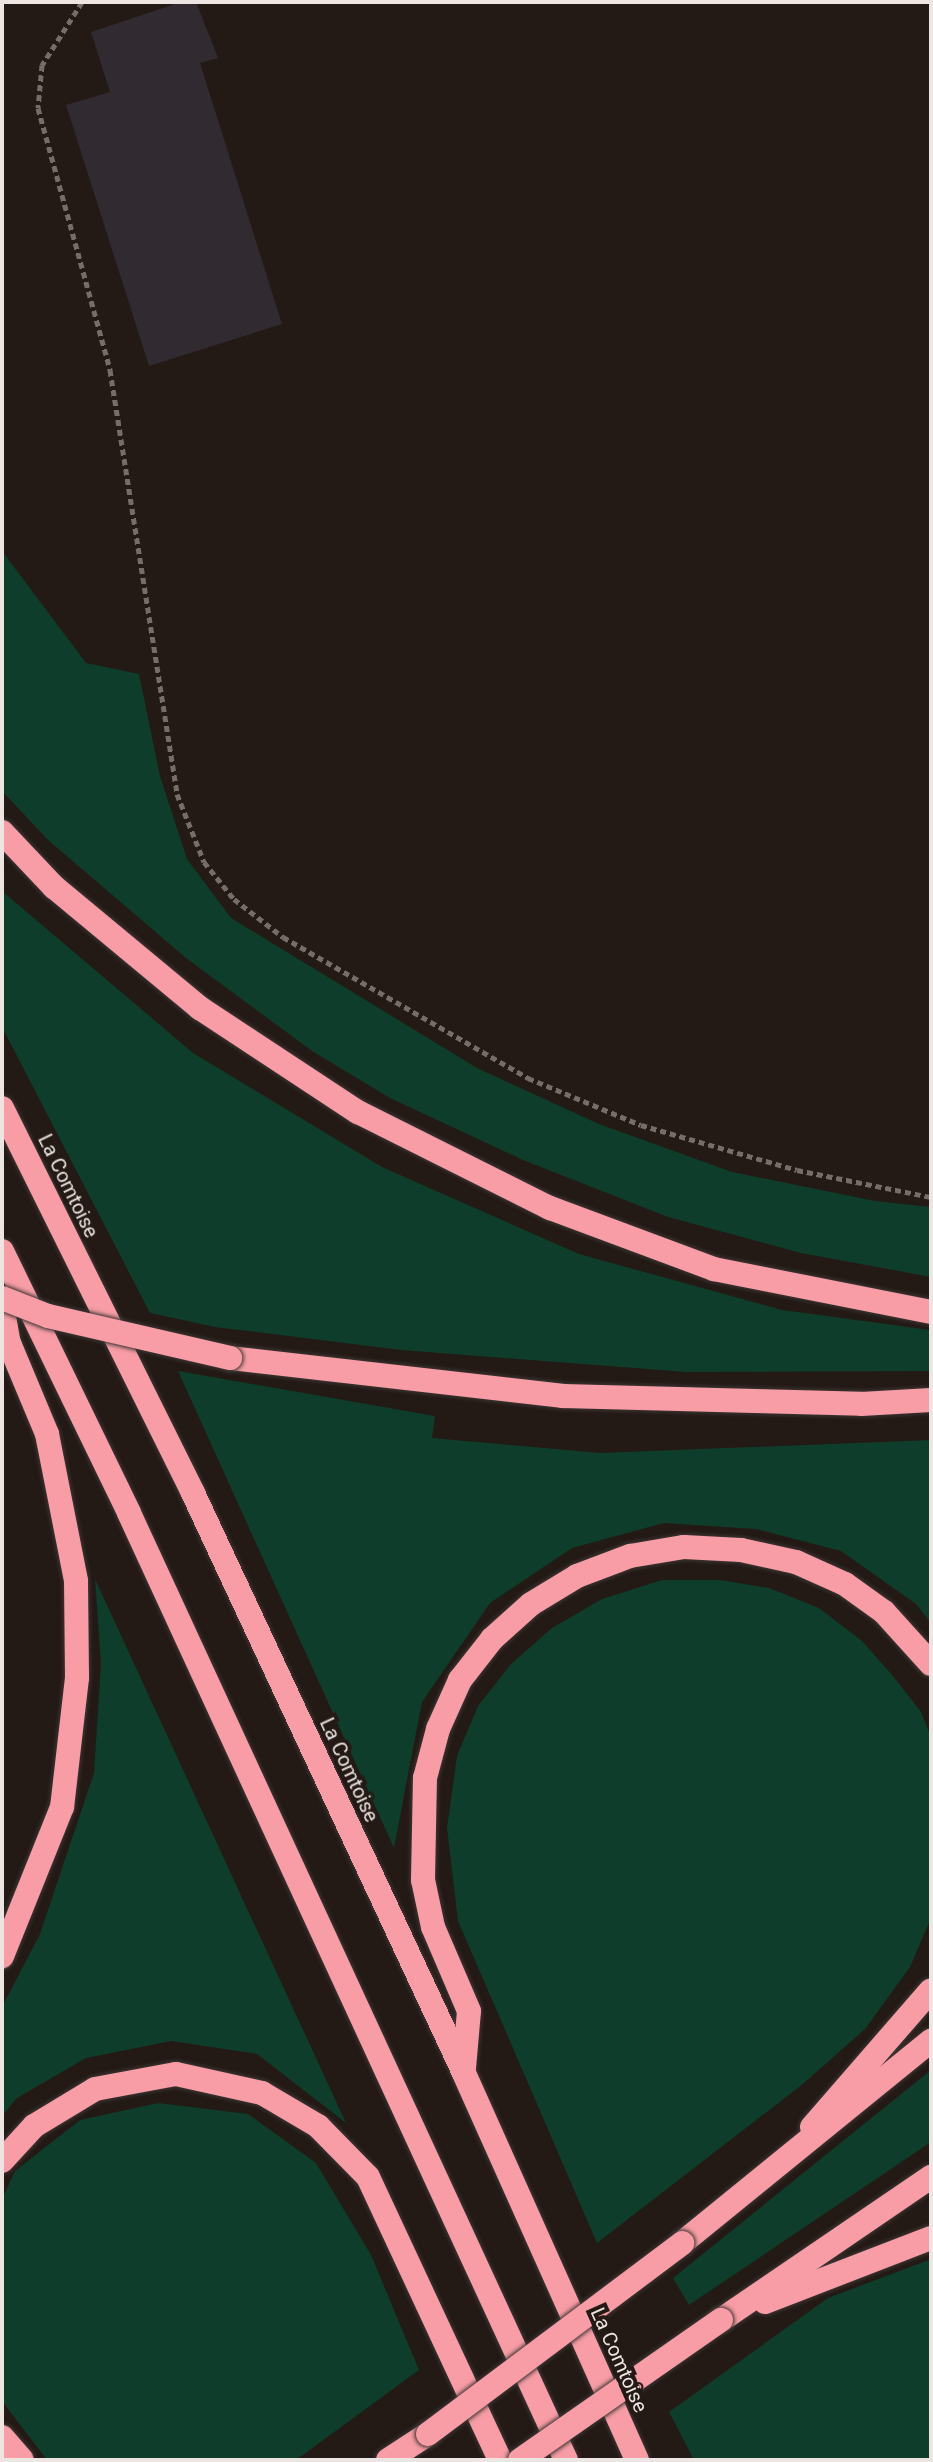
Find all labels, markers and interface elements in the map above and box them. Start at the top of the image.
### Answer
street label: La Comtoise [33,1130,103,1242]
street label: La Comtoise [314,1714,384,1826]
street label: La Comtoise [585,2304,653,2416]

